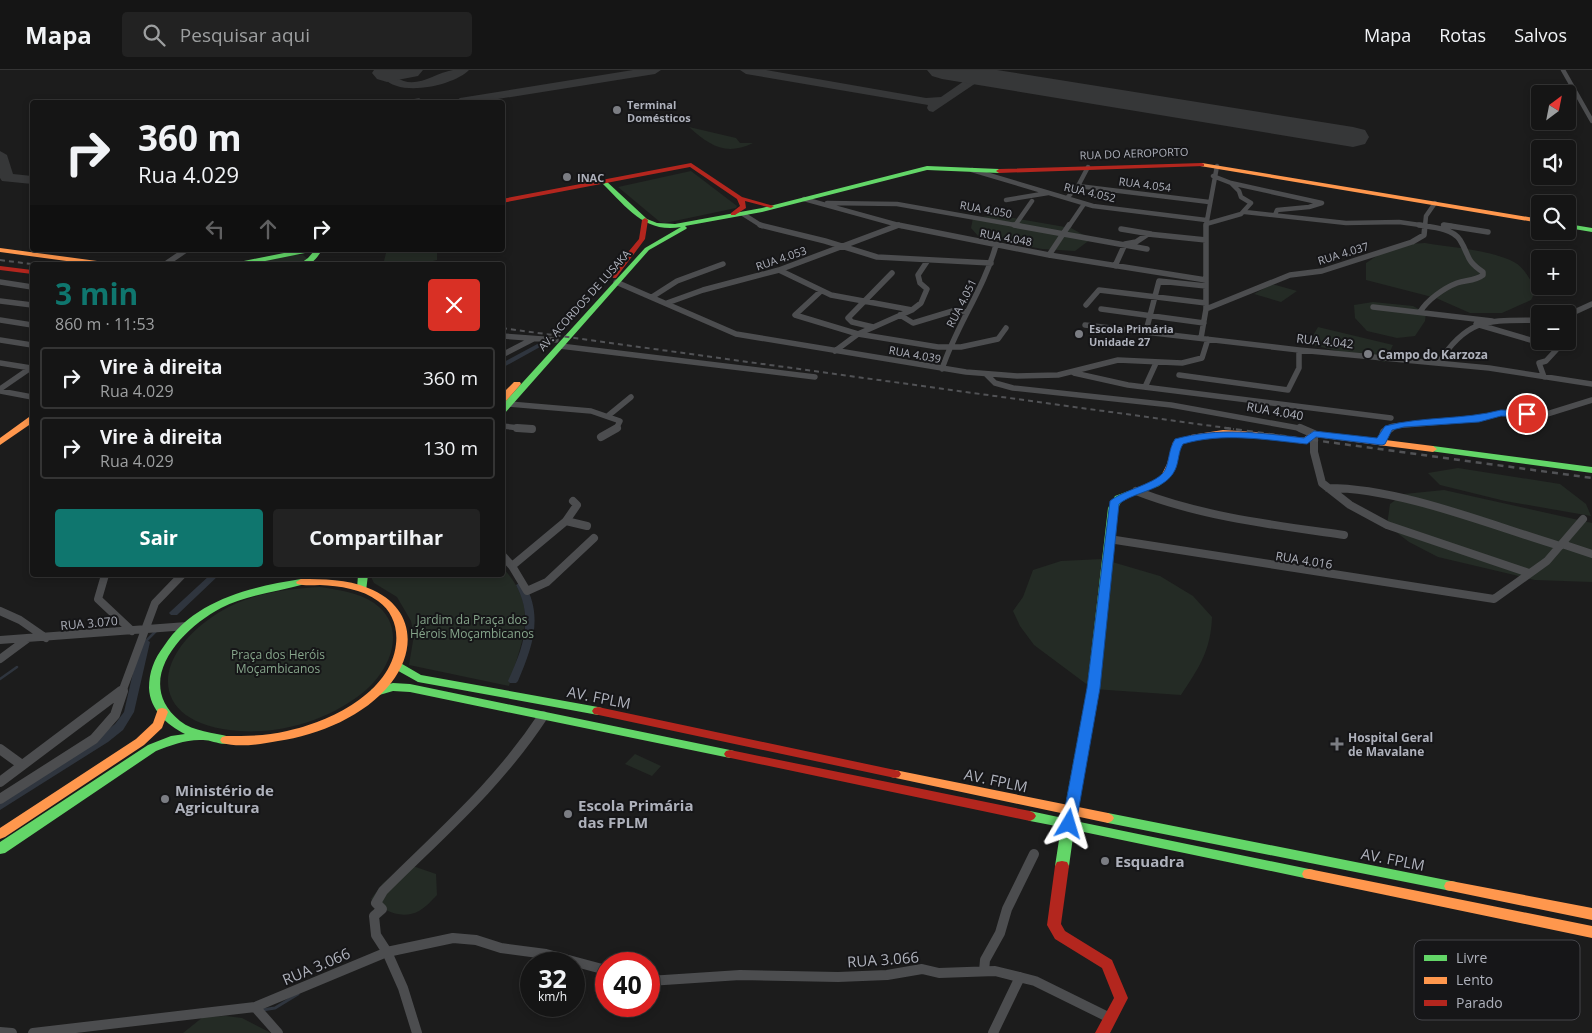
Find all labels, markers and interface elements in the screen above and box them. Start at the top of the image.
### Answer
search box [122,12,472,57]
text: Mapa [25,18,92,51]
icon: search [140,21,168,49]
text: Pesquisar aqui [180,22,310,48]
text: Mapa [1364,23,1411,47]
text: Rotas [1439,23,1486,47]
text: Salvos [1514,23,1567,47]
north arrow [1531,85,1576,130]
map controls [1531,85,1576,350]
place label: Terminal Domésticos [627,97,691,125]
marker: Terminal Domésticos [611,104,623,116]
text: 360 m [138,114,242,161]
icon: right [55,120,120,185]
button: sound [1531,140,1576,185]
street label: RUA DO AEROPORTO [1079,144,1189,162]
text: Rua 4.029 [138,159,239,189]
place label: INAC [577,170,604,185]
marker: INAC [561,171,573,183]
street label: RUA 4.054 [1118,173,1173,195]
street label: RUA 4.052 [1063,179,1117,205]
button: search [1531,195,1576,240]
street label: RUA 4.050 [959,197,1013,221]
icon: left [201,215,229,243]
icon: ahead [254,215,282,243]
icon: right [307,215,335,243]
street label: RUA 4.048 [979,225,1033,249]
street label: RUA 4.037 [1316,238,1370,268]
street label: RUA 4.053 [754,242,808,274]
street label: AV. ACORDOS DE LUSAKA [534,246,634,354]
button: + [1531,250,1576,295]
text: 3 min [55,273,138,314]
street label: RUA 4.051 [942,276,980,330]
button: close [428,279,480,331]
button: − [1531,305,1576,350]
text: 860 m · 11:53 [55,313,155,335]
place label: Escola Primária Unidade 27 [1089,321,1174,349]
marker: Escola Primária Unidade 27 [1073,328,1085,340]
street label: RUA 4.042 [1296,330,1355,352]
street label: RUA 4.039 [888,342,942,366]
place label: Campo do Karzoza [1378,346,1488,363]
marker: Campo do Karzoza [1362,348,1374,360]
text: Vire à direita [100,354,223,380]
icon: right [57,364,85,392]
text: 360 m [423,365,478,391]
text: Rua 4.029 [100,380,174,402]
pin [1506,393,1548,435]
street label: RUA 4.040 [1245,398,1305,424]
icon: arrive [1513,400,1541,428]
text: Vire à direita [100,424,223,450]
icon: right [57,434,85,462]
text: 130 m [423,435,478,461]
text: Rua 4.029 [100,450,174,472]
button: Sair [55,509,263,567]
button: Compartilhar [273,509,480,567]
street label: RUA 4.016 [1274,547,1334,573]
park label: Jardim da Praça dos Hérois Moçambicanos [410,611,534,642]
street label: RUA 3.070 [60,612,118,634]
park label: Praça dos Heróis Moçambicanos [231,646,325,677]
street label: AV. FPLM [566,681,632,713]
place label: Hospital Geral de Mavalane [1348,729,1433,760]
marker: Hospital Geral de Mavalane [1330,737,1344,751]
street label: AV. FPLM [962,764,1030,796]
place label: Ministério de Agricultura [175,780,274,817]
marker: Ministério de Agricultura [159,793,171,805]
place label: Escola Primária das FPLM [578,795,693,832]
position arrow [1042,797,1094,849]
marker: Escola Primária das FPLM [562,808,574,820]
street label: AV. FPLM [1360,843,1426,875]
place label: Esquadra [1115,851,1185,871]
marker: Esquadra [1099,855,1111,867]
legend [1414,940,1580,1020]
street label: RUA 3.066 [279,943,353,989]
street label: RUA 3.066 [846,947,920,971]
text: Livre [1456,948,1488,967]
speed limit sign: 40 [595,952,660,1017]
text: 32 [538,961,567,995]
text: Lento [1456,970,1493,989]
text: km/h [538,988,567,1005]
text: Parado [1456,993,1503,1012]

